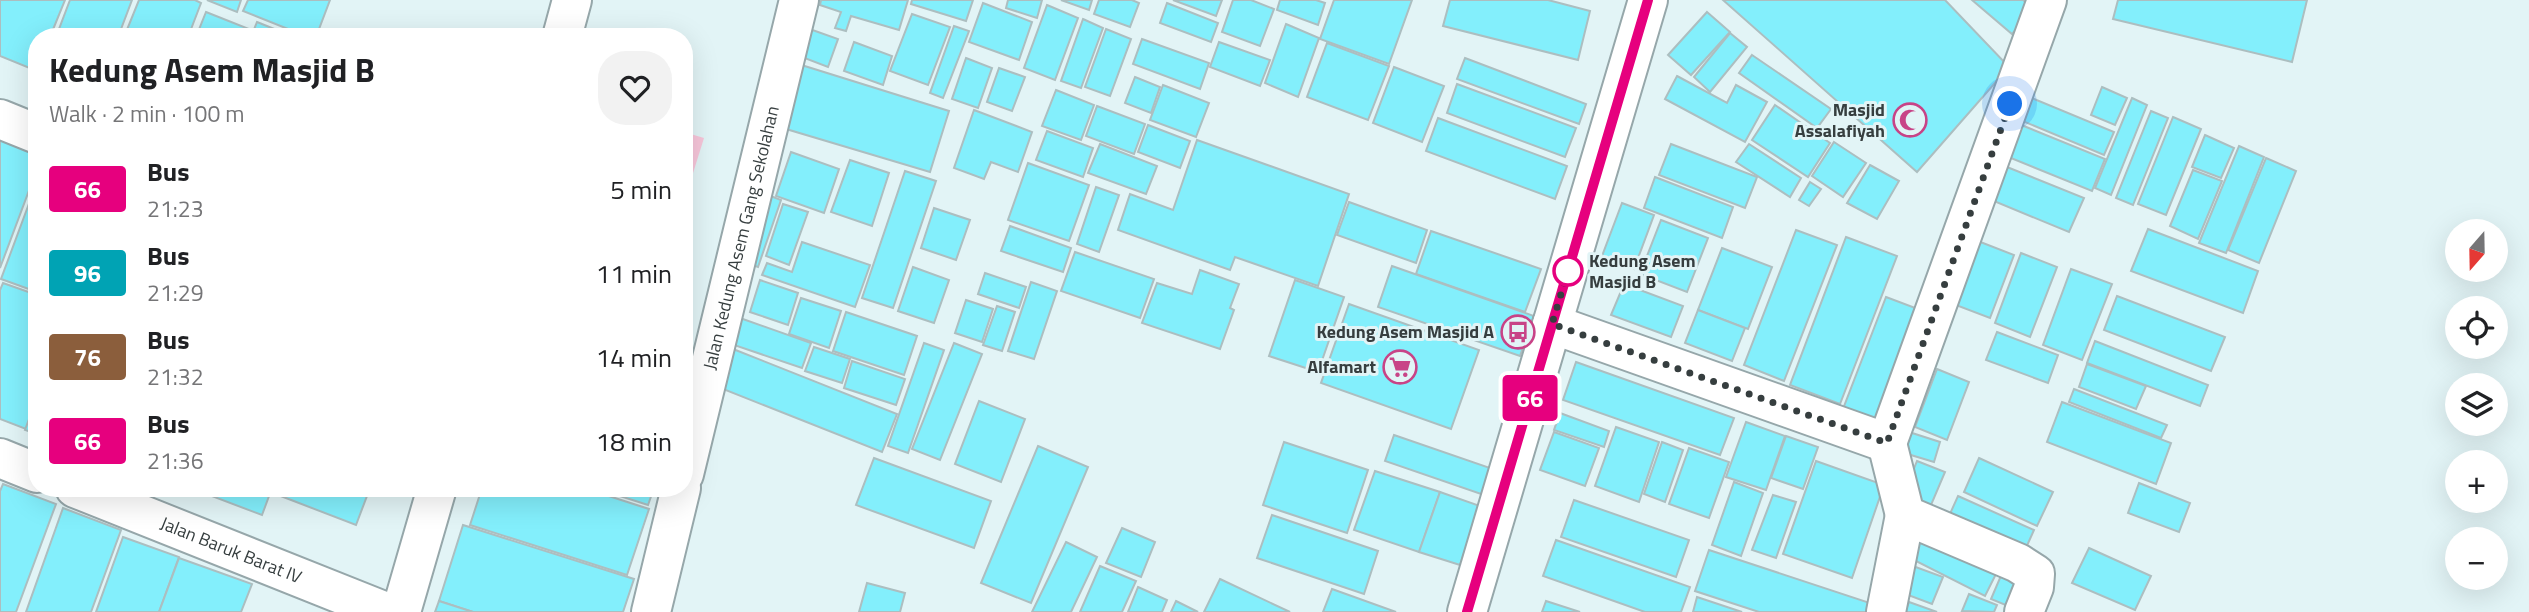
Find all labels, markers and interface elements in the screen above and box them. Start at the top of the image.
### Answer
text: Kedung Asem Masjid B [49,45,375,95]
button: heart [598,51,672,125]
your location [1992,86,2027,121]
text: Walk · 2 min · 100 m [49,96,245,131]
place label: Masjid Assalafiyah [1795,96,1885,144]
mosque icon: Masjid Assalafiyah [1891,101,1929,139]
street label: Jalan Kedung Asem Gang Sekolahan [696,103,786,372]
text: Bus [147,152,189,191]
text: 5 min [610,170,672,209]
text: 66 [74,171,101,207]
text: 21:23 [147,191,204,226]
north arrow [2445,219,2508,282]
map controls [2445,219,2508,590]
text: Bus [147,236,189,275]
place label: Kedung Asem Masjid B [1589,247,1696,295]
text: 11 min [596,254,672,293]
text: 96 [74,255,101,291]
marker: Kedung Asem Masjid B [1553,256,1583,286]
text: 21:29 [147,275,204,310]
button: locate [2445,296,2508,359]
bus stop icon: Kedung Asem Masjid A [1499,313,1537,351]
place label: Kedung Asem Masjid A [1316,318,1494,345]
text: Bus [147,320,189,359]
text: 14 min [596,338,672,377]
text: 76 [74,339,101,375]
supermarket icon: Alfamart [1381,348,1419,386]
place label: Alfamart [1307,353,1376,380]
text: 21:32 [147,359,204,394]
button: layers [2445,373,2508,436]
line badge: 66 [1498,375,1562,421]
text: 66 [1517,380,1543,416]
text: Bus [147,404,189,443]
text: 18 min [596,422,672,461]
text: 66 [74,423,101,459]
text: 21:36 [147,443,204,478]
button: + [2445,450,2508,513]
street label: Jalan Baruk Barat IV [156,509,306,590]
button: − [2445,527,2508,590]

